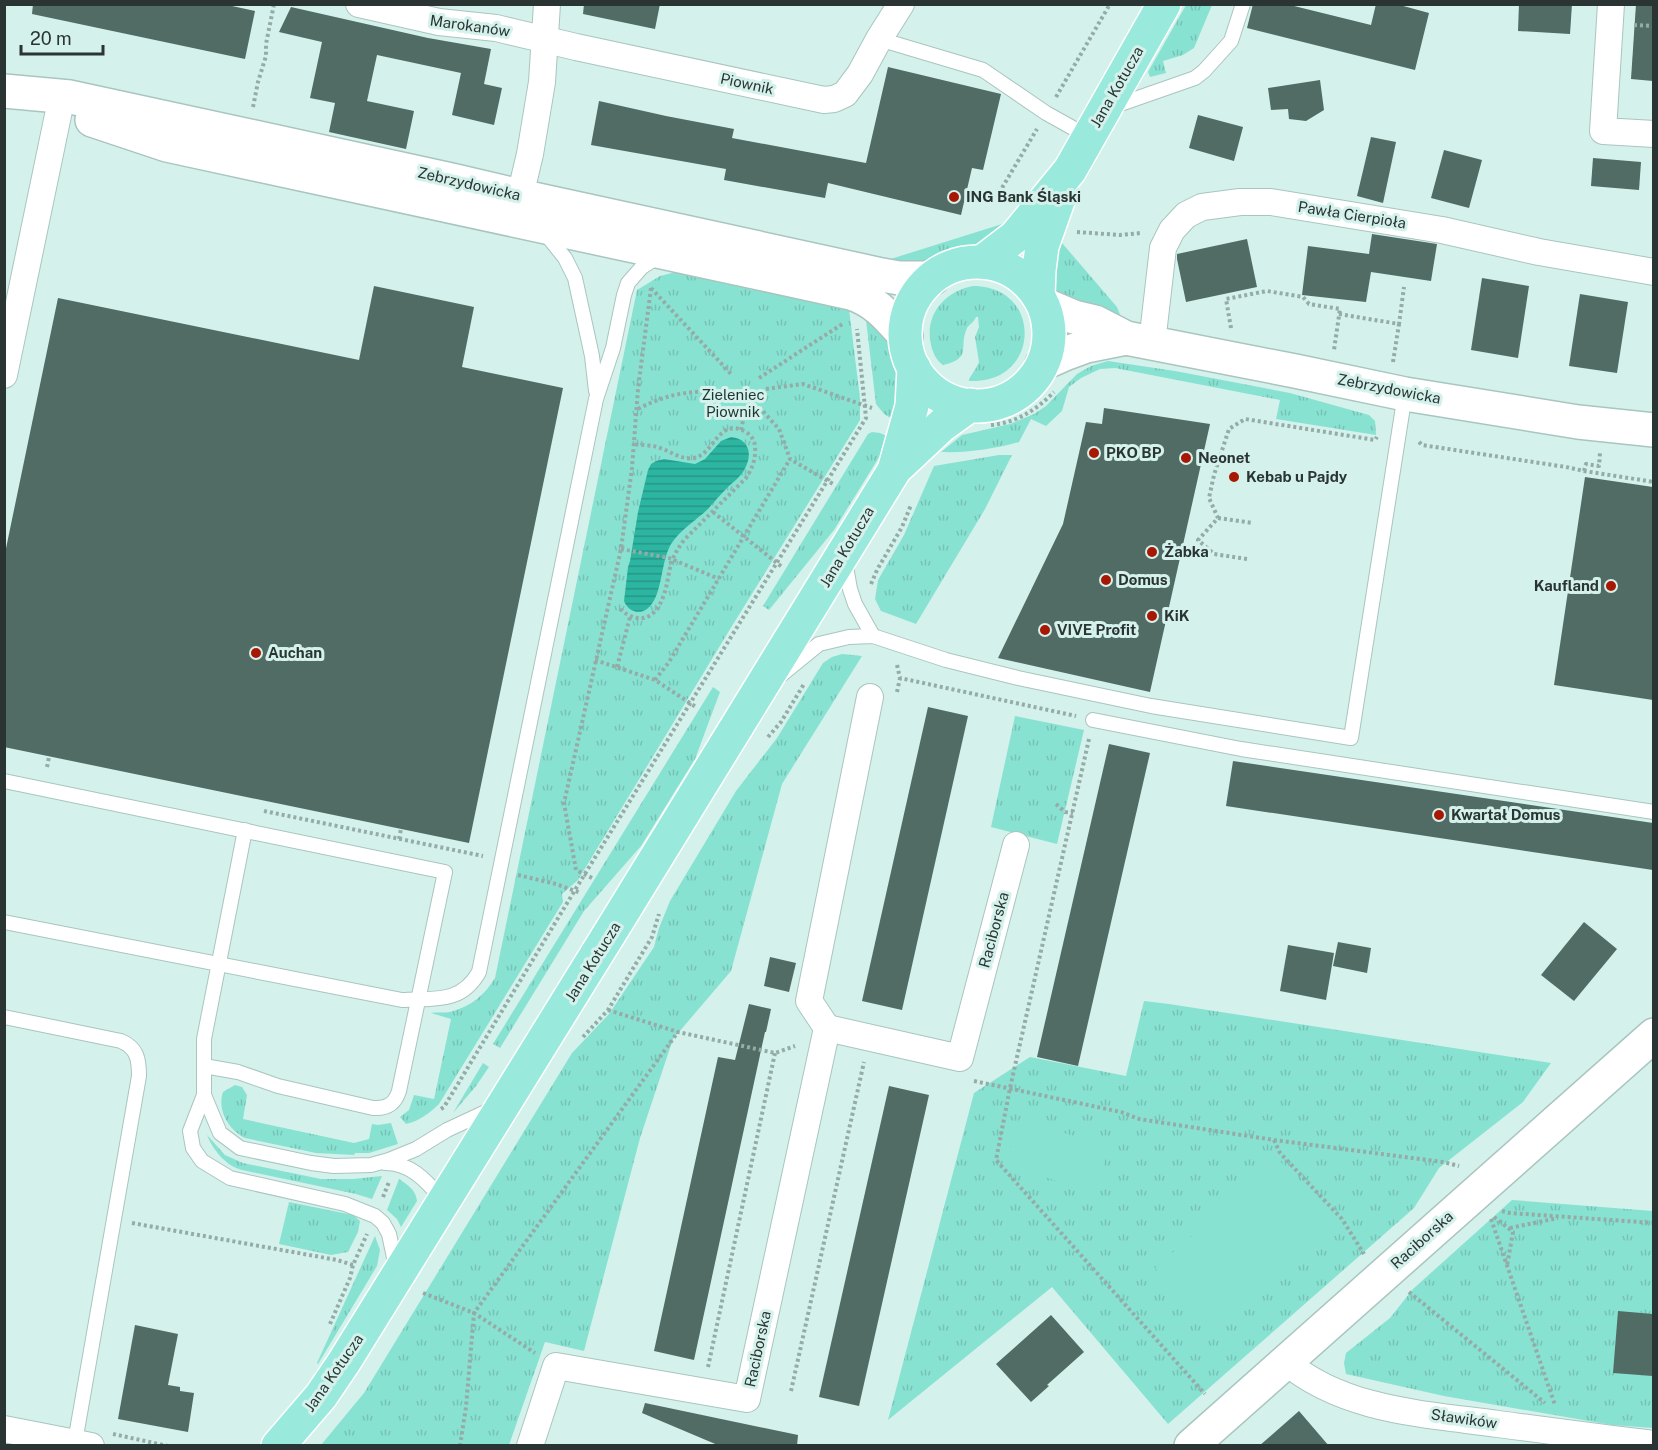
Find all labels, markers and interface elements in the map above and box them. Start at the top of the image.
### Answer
street label: Marokanów [429,11,512,40]
scale bar [21,18,104,56]
text: 20 m [30,28,72,49]
street label: Jana Kotucza [1087,43,1147,130]
street label: Piownik [719,70,775,97]
street label: Zebrzydowicka [416,163,522,204]
place label: ING Bank Śląski [966,187,1081,205]
marker: ING Bank Śląski [947,190,961,204]
street label: Pawła Cierpioła [1297,198,1407,231]
street label: Zebrzydowicka [1336,370,1442,407]
park label: Zieleniec Piownik [701,386,765,420]
place label: PKO BP [1106,444,1162,461]
marker: PKO BP [1087,446,1101,460]
place label: Neonet [1198,449,1250,466]
marker: Neonet [1179,451,1193,465]
place label: Kebab u Pajdy [1246,468,1348,485]
marker: Kebab u Pajdy [1227,470,1241,484]
street label: Jana Kotucza [816,504,877,590]
place label: Żabka [1164,543,1209,560]
marker: Żabka [1145,545,1159,559]
place label: Domus [1118,571,1168,588]
marker: Domus [1099,573,1113,587]
place label: Kaufland [1534,577,1599,594]
marker: Kaufland [1604,579,1618,593]
place label: KiK [1164,607,1190,624]
marker: KiK [1145,609,1159,623]
place label: VIVE Profit [1057,621,1136,638]
marker: VIVE Profit [1038,623,1052,637]
place label: Auchan [268,644,322,661]
marker: Auchan [249,646,263,660]
place label: Kwartał Domus [1451,806,1561,823]
marker: Kwartał Domus [1432,808,1446,822]
street label: Raciborska [975,890,1012,970]
street label: Jana Kotucza [561,919,624,1005]
street label: Raciborska [1387,1207,1456,1272]
street label: Raciborska [741,1309,774,1389]
street label: Jana Kotucza [301,1331,367,1415]
street label: Sławików [1430,1405,1499,1432]

